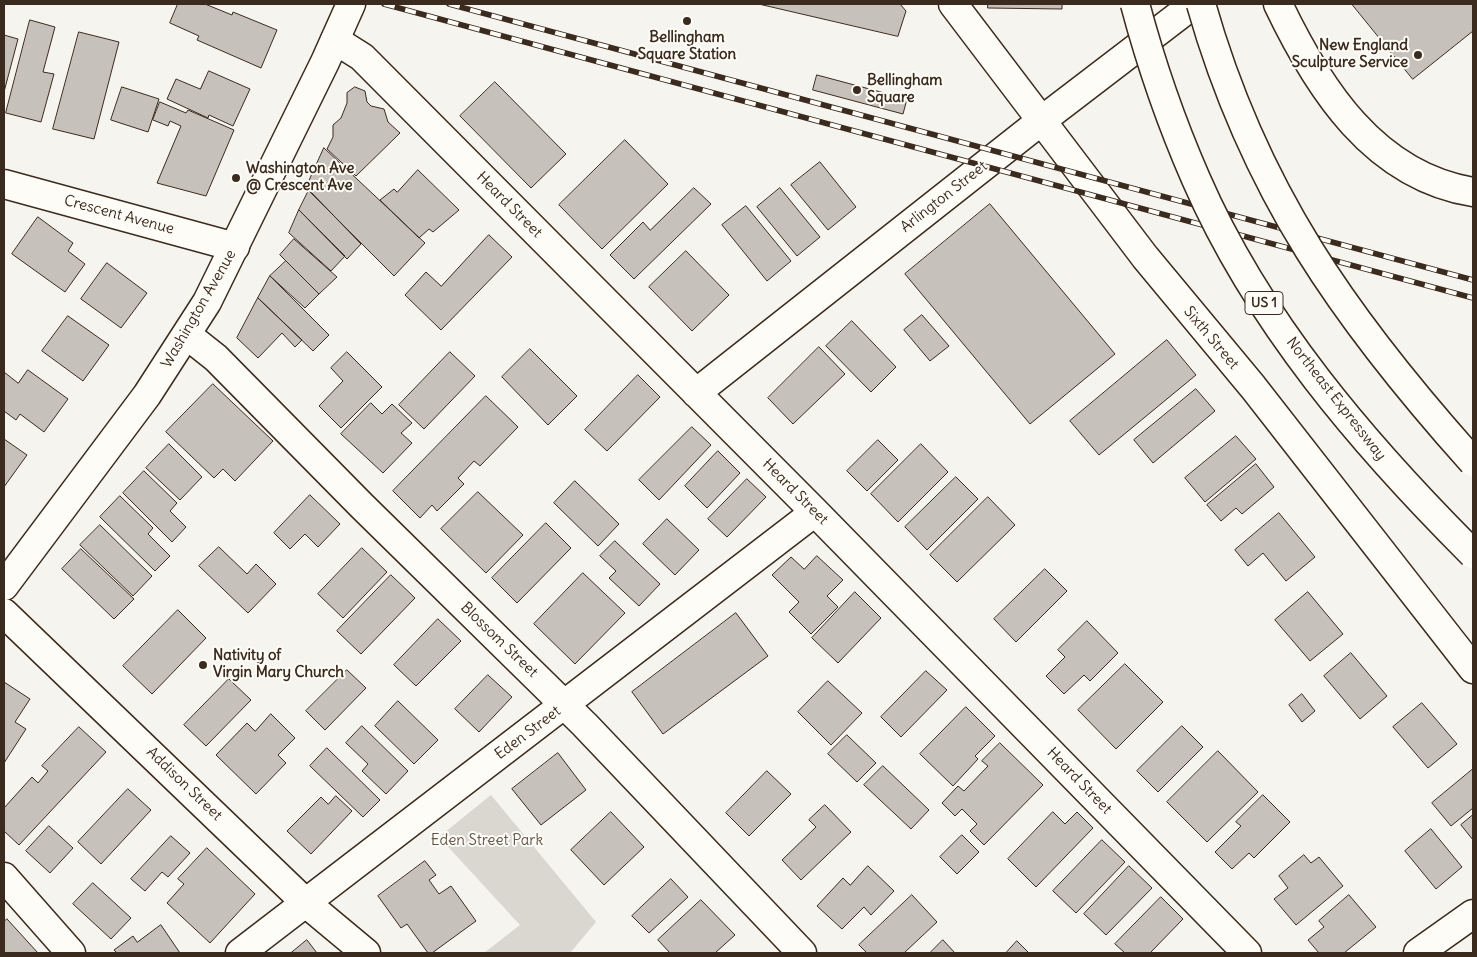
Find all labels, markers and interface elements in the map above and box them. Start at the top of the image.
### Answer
marker: Bellingham Square Station [681,15,693,27]
place label: Bellingham Square Station [638,29,736,64]
place label: New England Sculpture Service [1292,37,1408,72]
marker: New England Sculpture Service [1412,49,1424,61]
place label: Bellingham Square [867,72,942,107]
marker: Bellingham Square [851,84,863,96]
street label: Arlington Street [897,157,991,237]
place label: Washington Ave @ Crescent Ave [246,160,354,195]
street label: Heard Street [472,168,546,242]
marker: Washington Ave @ Crescent Ave [230,172,242,184]
street label: Crescent Avenue [62,192,176,238]
street label: Washington Avenue [158,247,240,371]
road number: US 1 [1245,292,1283,314]
street label: Sixth Street [1180,303,1242,373]
street label: Northeast Expressway [1282,334,1390,464]
street label: Heard Street [758,455,832,529]
street label: Blossom Street [457,599,541,681]
place label: Nativity of Virgin Mary Church [213,647,344,682]
marker: Nativity of Virgin Mary Church [197,659,209,671]
street label: Eden Street [492,702,564,764]
street label: Addison Street [142,743,226,825]
street label: Heard Street [1043,744,1115,818]
park label: Eden Street Park [431,832,543,850]

